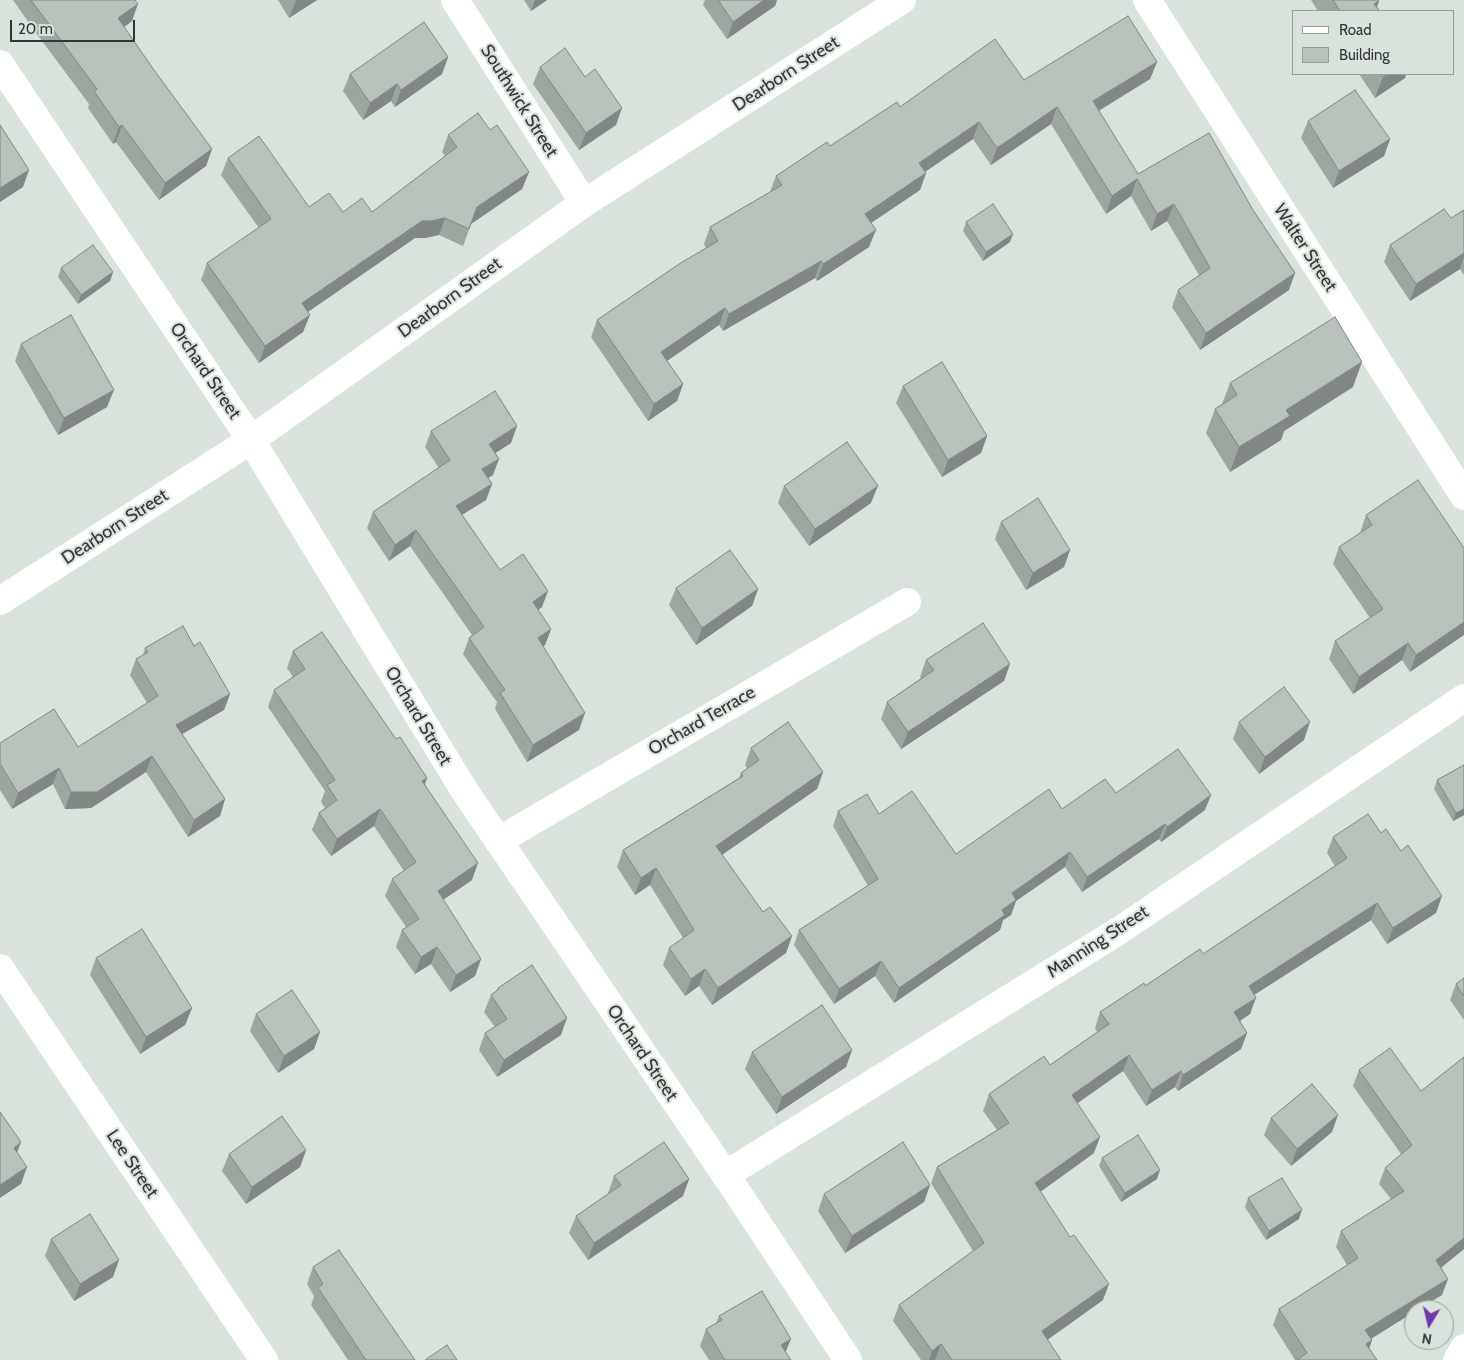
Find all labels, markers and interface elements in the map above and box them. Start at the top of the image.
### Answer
scale bar [12,10,138,42]
legend [1292,10,1454,75]
text: 20 m [18,20,53,38]
text: Road [1339,21,1372,39]
street label: Dearborn Street [729,32,843,116]
street label: Southwick Street [476,41,562,161]
text: Building [1339,46,1390,64]
street label: Walter Street [1269,200,1341,296]
street label: Dearborn Street [394,253,506,343]
street label: Orchard Street [165,319,245,423]
street label: Dearborn Street [58,485,172,569]
street label: Orchard Street [380,663,456,769]
street label: Orchard Terrace [645,682,759,760]
street label: Manning Street [1043,901,1153,983]
street label: Orchard Street [602,1001,682,1105]
street label: Lee Street [101,1126,163,1202]
north arrow [1404,1300,1454,1350]
text: N [1421,1329,1433,1348]

